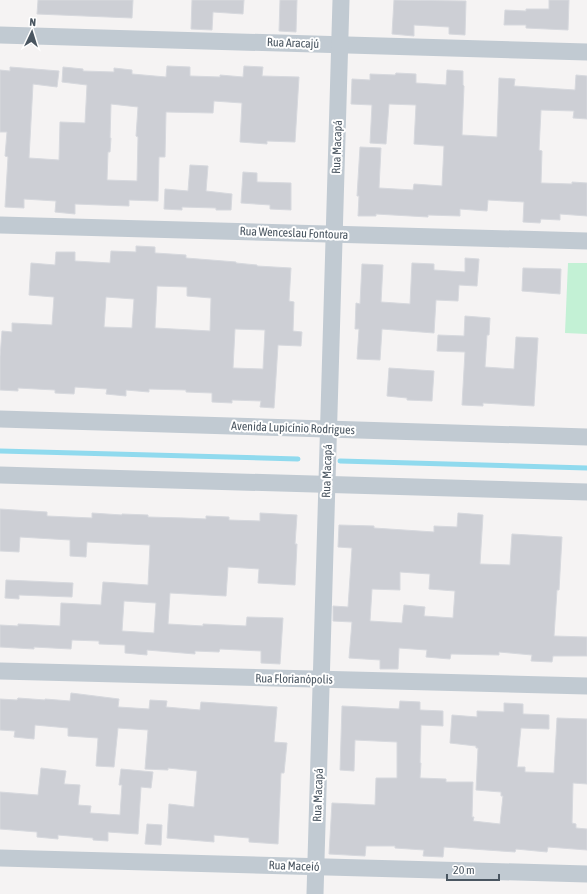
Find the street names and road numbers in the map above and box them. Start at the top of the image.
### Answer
street label: Rua Aracajú [267,35,320,51]
street label: Rua Macapá [329,120,345,174]
street label: Rua Wenceslau Fontoura [239,224,349,242]
street label: Avenida Lupicínio Rodrigues [231,419,355,437]
street label: Rua Macapá [319,444,335,498]
street label: Rua Florianópolis [255,671,333,687]
street label: Rua Macapá [310,768,326,822]
street label: Rua Maceió [268,858,320,874]

